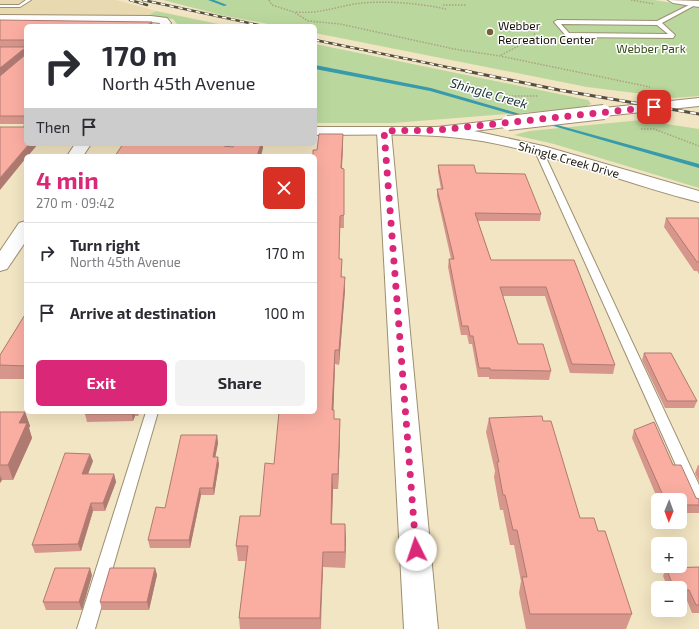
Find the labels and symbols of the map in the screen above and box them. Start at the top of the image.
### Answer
place label: Webber Recreation Center [498,18,596,46]
marker: Webber Recreation Center [485,27,495,37]
park label: Webber Park [616,41,686,55]
water label: Shingle Creek [448,74,530,112]
pin [637,90,671,124]
street label: Shingle Creek Drive [517,138,621,180]
north arrow [651,493,687,529]
position arrow [395,529,437,571]

